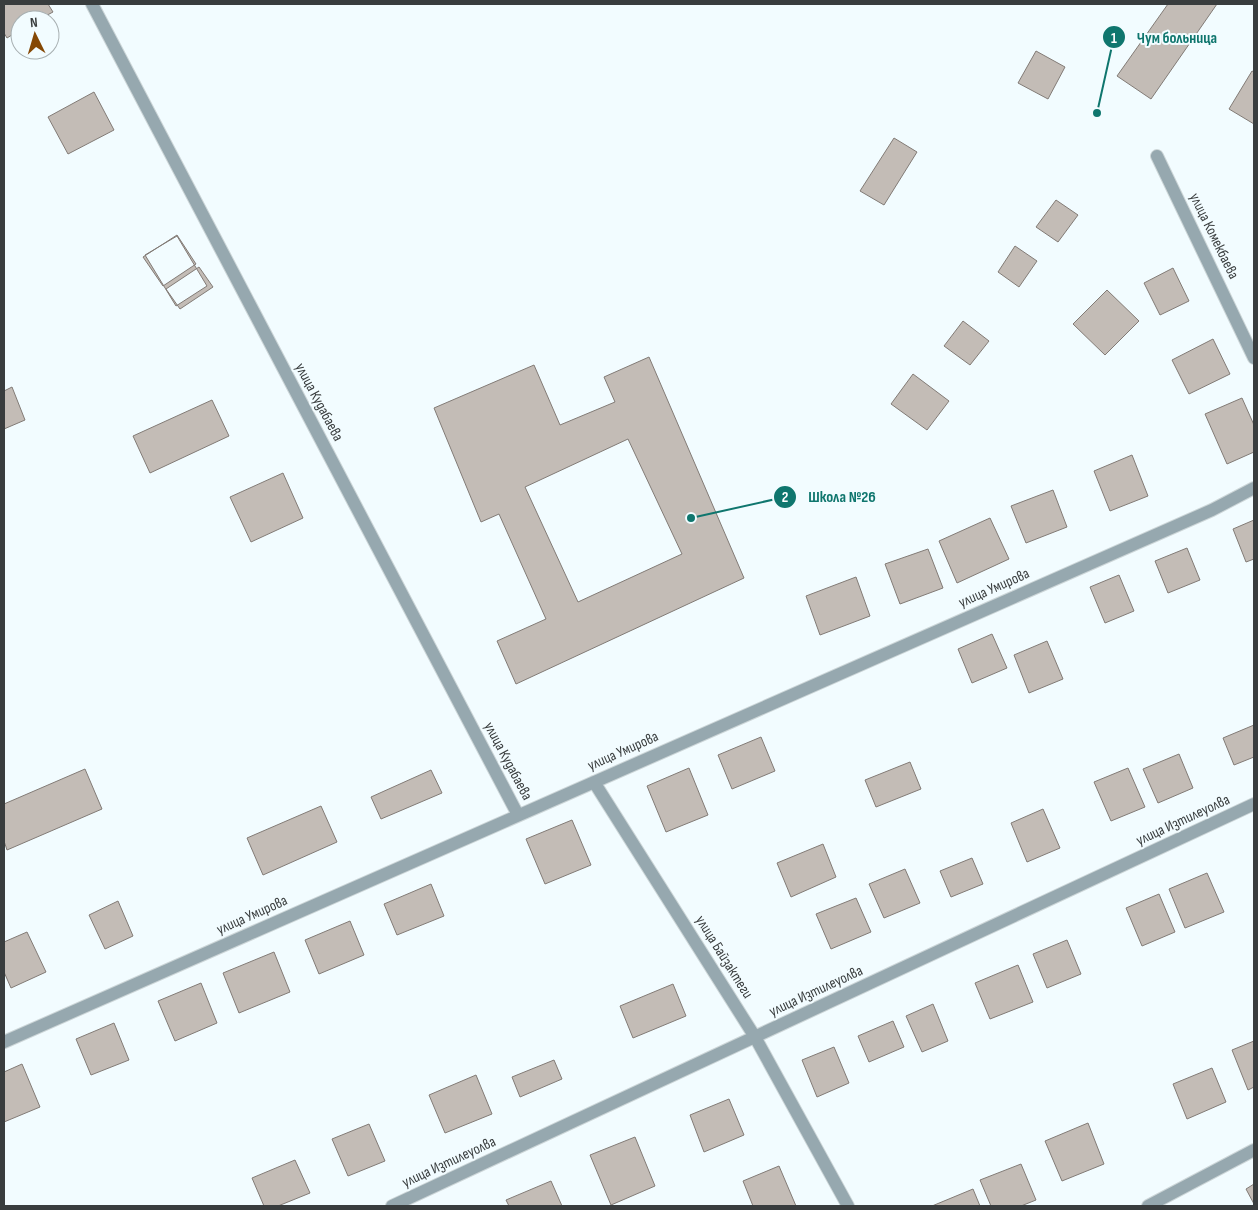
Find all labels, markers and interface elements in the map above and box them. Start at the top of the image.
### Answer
north arrow [10,10,60,60]
text: N [29,14,38,31]
callout: Чум больница [1102,22,1227,53]
text: 1 [1111,29,1117,48]
text: Чум больница [1137,29,1217,48]
street label: улица Комекбаева [1185,190,1243,282]
street label: улица Кудабаева [290,360,348,445]
callout: Школа №26 [773,481,886,512]
text: 2 [782,488,788,507]
text: Школа №26 [808,488,876,507]
street label: улица Умирова [956,564,1033,612]
street label: улица Кудабаева [479,719,537,804]
street label: улица Умирова [585,727,662,775]
street label: улица Изтилеуолва [1133,790,1233,850]
street label: улица Умирова [214,891,291,939]
street label: улица Байзактеги [691,912,757,1002]
street label: улица Изтилеуолва [766,961,866,1021]
street label: улица Изтилеуолва [399,1132,499,1192]

